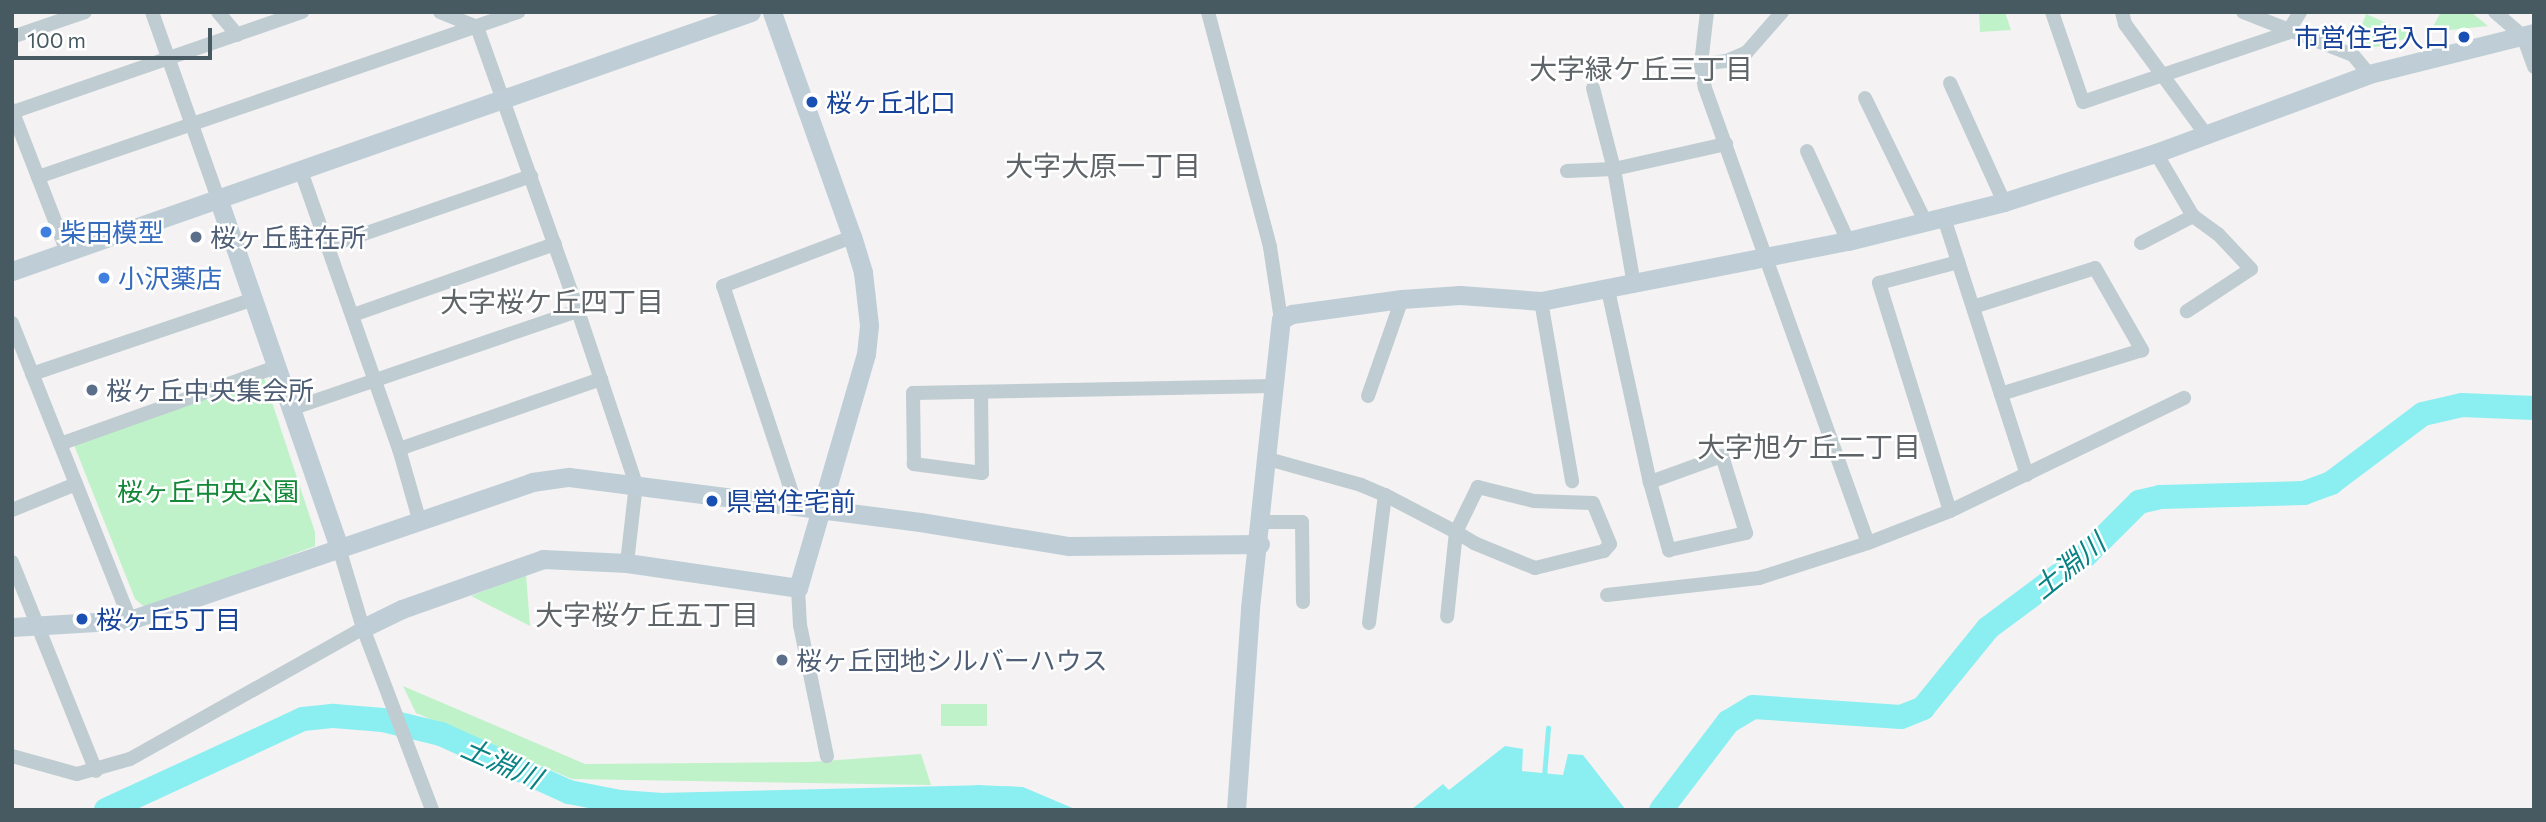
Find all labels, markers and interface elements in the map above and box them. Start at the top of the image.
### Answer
scale bar [18,14,215,58]
place label: 市営住宅入口 [2294,21,2450,53]
text: 100 m [27,27,86,52]
marker: 市営住宅入口 [2456,29,2472,45]
district label: 大字緑ケ丘三丁目 [1529,51,1753,85]
place label: 桜ヶ丘北口 [826,86,956,118]
marker: 桜ヶ丘北口 [804,94,820,110]
district label: 大字大原一丁目 [1005,148,1201,182]
place label: 柴田模型 [60,216,164,248]
place label: 桜ヶ丘駐在所 [210,221,366,253]
marker: 柴田模型 [38,224,54,240]
marker: 桜ヶ丘駐在所 [188,229,204,245]
place label: 小沢薬店 [118,262,222,294]
marker: 小沢薬店 [96,270,112,286]
district label: 大字桜ケ丘四丁目 [440,284,664,318]
place label: 桜ヶ丘中央集会所 [106,374,314,406]
marker: 桜ヶ丘中央集会所 [84,382,100,398]
district label: 大字旭ケ丘二丁目 [1697,429,1921,463]
park label: 桜ヶ丘中央公園 [117,475,299,507]
place label: 県営住宅前 [726,485,856,517]
marker: 県営住宅前 [704,493,720,509]
water label: 土淵川 [2025,526,2111,604]
district label: 大字桜ケ丘五丁目 [535,597,759,631]
place label: 桜ヶ丘5丁目 [96,603,241,635]
marker: 桜ヶ丘5丁目 [74,611,90,627]
place label: 桜ヶ丘団地シルバーハウス [796,644,1108,676]
marker: 桜ヶ丘団地シルバーハウス [774,652,790,668]
water label: 土淵川 [457,730,547,794]

